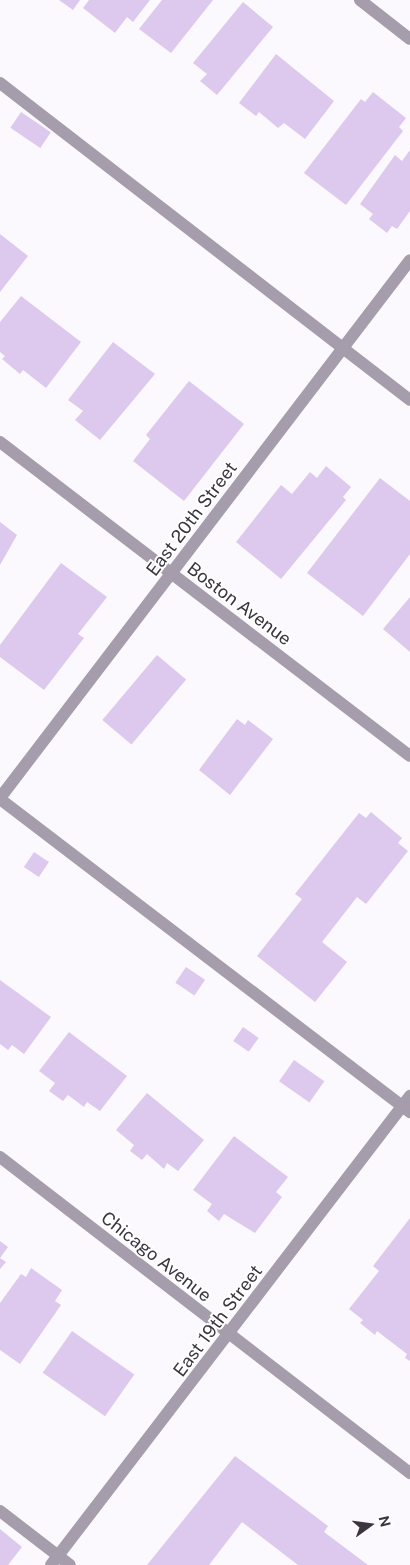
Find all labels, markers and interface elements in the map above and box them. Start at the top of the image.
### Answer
street label: East 20th Street [142,458,242,580]
street label: Boston Avenue [183,558,295,650]
street label: Chicago Avenue [97,1207,215,1307]
street label: East 19th Street [169,1261,267,1381]
north arrow [345,1500,395,1550]
text: N [375,1514,394,1529]

